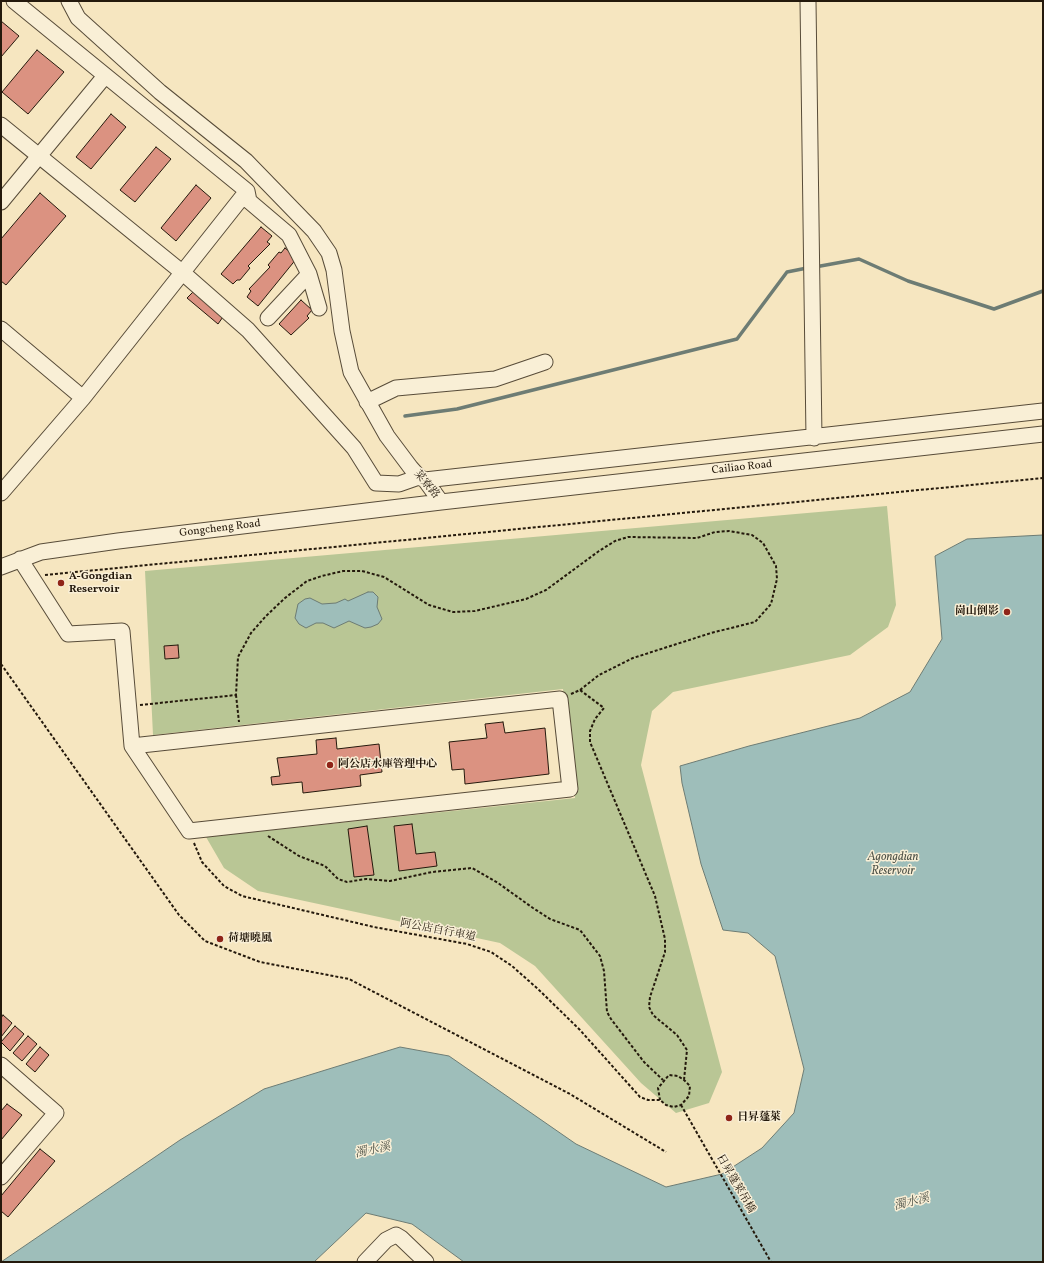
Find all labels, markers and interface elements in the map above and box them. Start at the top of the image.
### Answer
street label: Cailiao Road [711,458,773,478]
street label: 菜寮路 [410,468,442,502]
street label: Gongcheng Road [179,517,261,541]
place label: A-Gongdian Reservoir [69,570,132,596]
marker: A-Gongdian Reservoir [56,578,66,588]
place label: 崗山倒影 [955,605,999,619]
marker: 崗山倒影 [1002,607,1012,617]
place label: 阿公店水庫管理中心 [338,758,437,772]
marker: 阿公店水庫管理中心 [325,760,335,770]
water label: Agongdian Reservoir [867,851,919,879]
street label: 阿公店自行車道 [399,917,477,945]
place label: 荷塘曉風 [228,932,272,946]
marker: 荷塘曉風 [215,934,225,944]
place label: 日昇蓬萊 [737,1111,781,1125]
marker: 日昇蓬萊 [724,1113,734,1123]
water label: 濁水溪 [354,1140,392,1162]
street label: 日昇蓬萊吊橋 [713,1152,757,1216]
water label: 濁水溪 [893,1192,931,1214]

